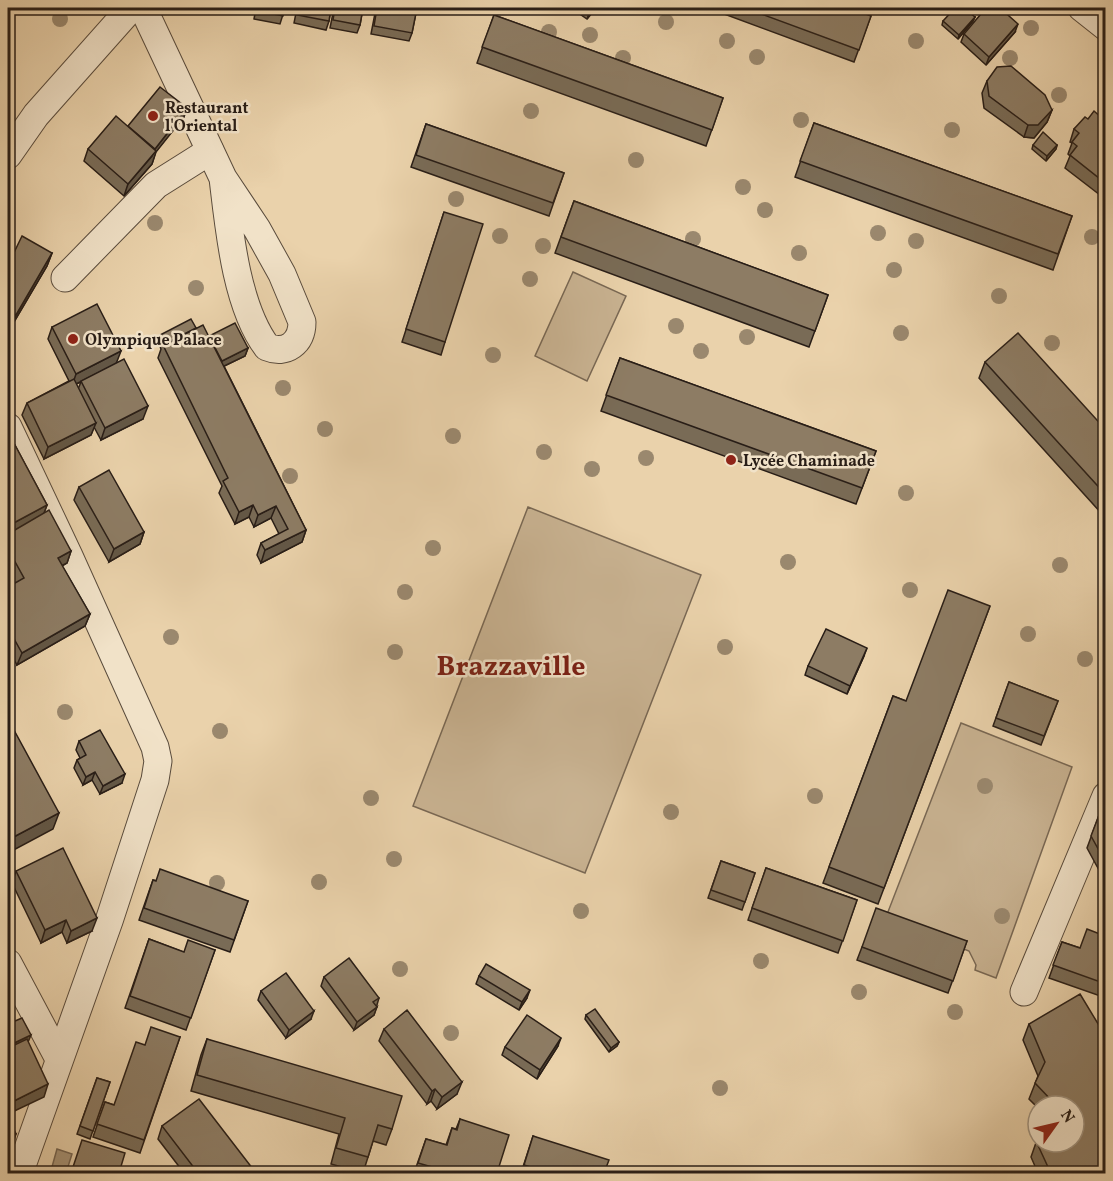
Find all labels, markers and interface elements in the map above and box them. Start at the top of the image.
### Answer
place label: Restaurant l'Oriental [165,98,249,138]
marker: Restaurant l'Oriental [146,109,160,123]
place label: Olympique Palace [85,330,222,352]
marker: Olympique Palace [66,332,80,346]
place label: Lycée Chaminade [743,451,875,473]
marker: Lycée Chaminade [724,453,738,467]
district label: Brazzaville [436,648,586,687]
north arrow [1026,1094,1086,1154]
text: N [1054,1106,1079,1128]

